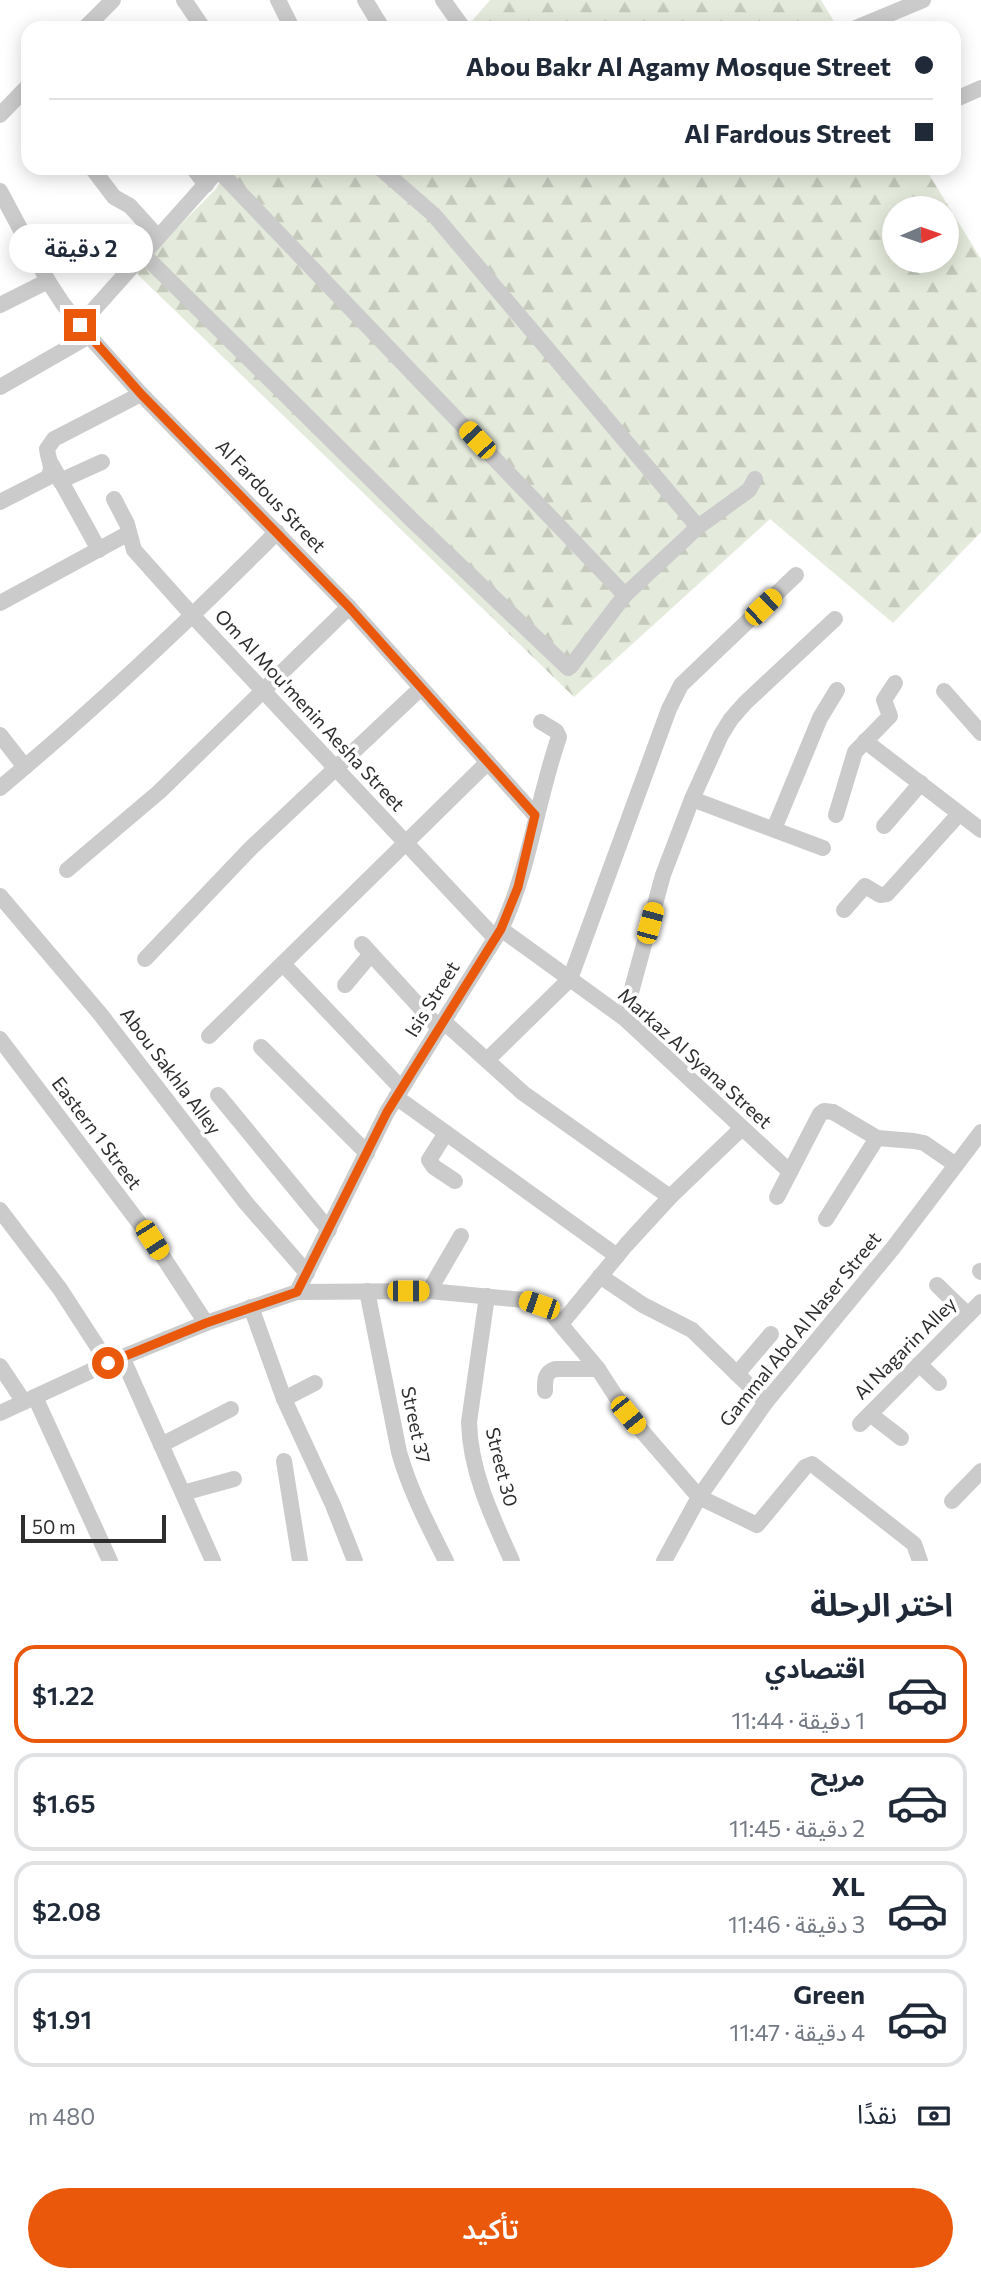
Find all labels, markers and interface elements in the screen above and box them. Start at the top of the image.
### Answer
text: Abou Bakr Al Agamy Mosque Street [466,50,891,81]
text: Al Fardous Street [684,117,891,148]
north arrow [882,196,959,273]
map controls [882,196,959,273]
callout: 2 دقيقة [8,224,152,272]
text: 2 دقيقة [44,234,118,262]
route end [64,309,96,341]
car [455,417,500,463]
street label: Al Fardous Street [212,434,331,557]
car [741,585,786,629]
street label: Om Al Mou'menin Aesha Street [211,604,410,816]
car [635,900,666,946]
street label: Isis Street [399,956,464,1041]
street label: Markaz Al Syana Street [614,983,777,1133]
street label: Abou Sakhla Alley [116,1003,227,1139]
street label: Eastern 1 Street [48,1072,147,1194]
car [132,1217,173,1263]
street label: Gammal Abd Al Naser Street [714,1227,885,1431]
car [388,1281,430,1302]
car [516,1288,563,1322]
street label: Al Nagarin Alley [849,1292,961,1404]
route start [92,1347,124,1379]
street label: Street 37 [397,1384,436,1466]
car [607,1392,650,1438]
street label: Street 30 [482,1425,523,1509]
scale bar [21,1512,166,1544]
text: 50 m [32,1515,76,1538]
text: اختر الرحلة [810,1583,953,1623]
text: اقتصادي [765,1652,865,1683]
icon: car [886,1663,949,1726]
text: $1.22 [32,1679,94,1710]
text: 1 دقيقة · 11:44 [731,1706,865,1734]
text: مريح [810,1760,865,1791]
icon: car [886,1771,949,1834]
text: $1.65 [32,1787,96,1818]
text: 2 دقيقة · 11:45 [729,1814,865,1842]
text: XL [831,1870,865,1901]
icon: car [886,1879,949,1942]
text: $2.08 [32,1895,101,1926]
text: 3 دقيقة · 11:46 [728,1910,865,1938]
text: Green [793,1978,865,2009]
icon: car [886,1987,949,2050]
text: $1.91 [32,2003,92,2034]
text: 4 دقيقة · 11:47 [730,2018,865,2046]
icon: cash [915,2097,953,2135]
text: نقدًا [857,2098,897,2129]
text: 480 m [28,2102,95,2130]
button: تأكيد [28,2188,953,2268]

